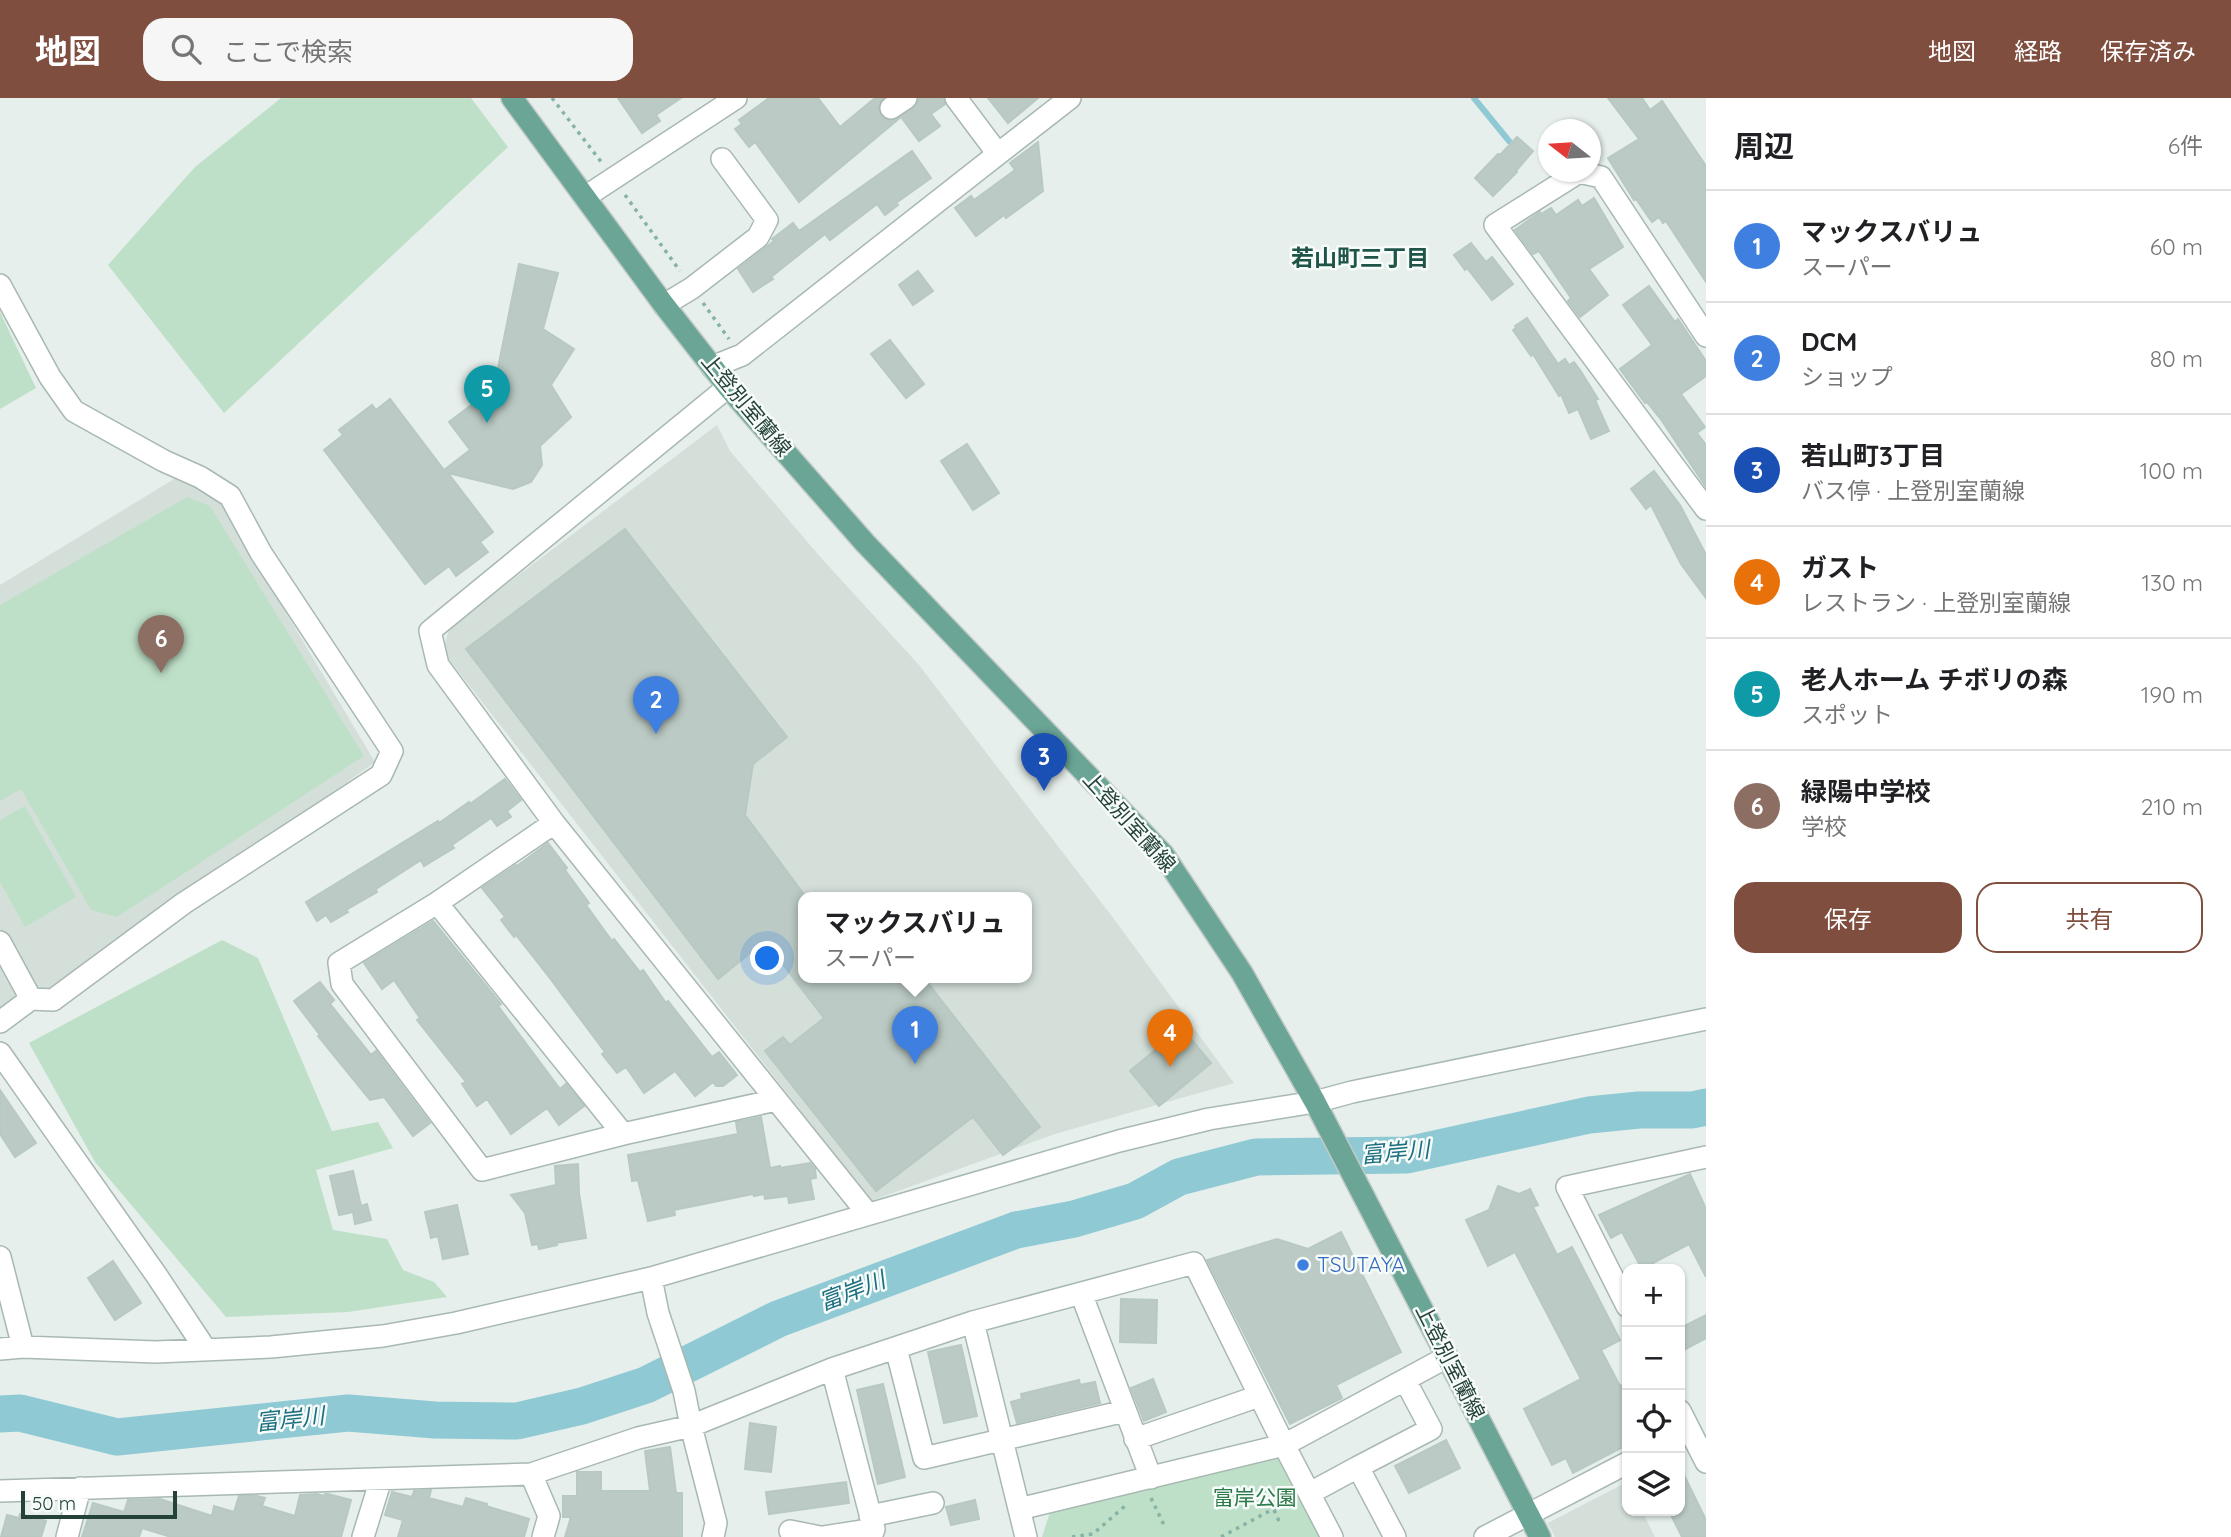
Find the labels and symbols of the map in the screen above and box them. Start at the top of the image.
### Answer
north arrow [1538,119,1601,182]
district label: 若山町三丁目 [1291,243,1429,272]
street label: 上登別室蘭線 [696,348,797,461]
pin: 5 [464,365,510,423]
pin: 6 [138,615,184,673]
pin: 2 [633,676,679,734]
pin: 3 [1021,733,1067,791]
street label: 上登別室蘭線 [1078,766,1182,877]
your location [750,941,784,975]
pin: 1 [892,1006,938,1064]
pin: 4 [1147,1009,1193,1067]
water label: 富岸川 [1359,1134,1434,1169]
place label: TSUTAYA [1317,1251,1405,1277]
marker: TSUTAYA [1295,1257,1311,1273]
water label: 富岸川 [814,1264,892,1316]
street label: 上登別室蘭線 [1411,1300,1491,1424]
water label: 富岸川 [254,1400,329,1437]
park label: 富岸公園 [1213,1484,1297,1510]
scale bar [21,1488,177,1520]

